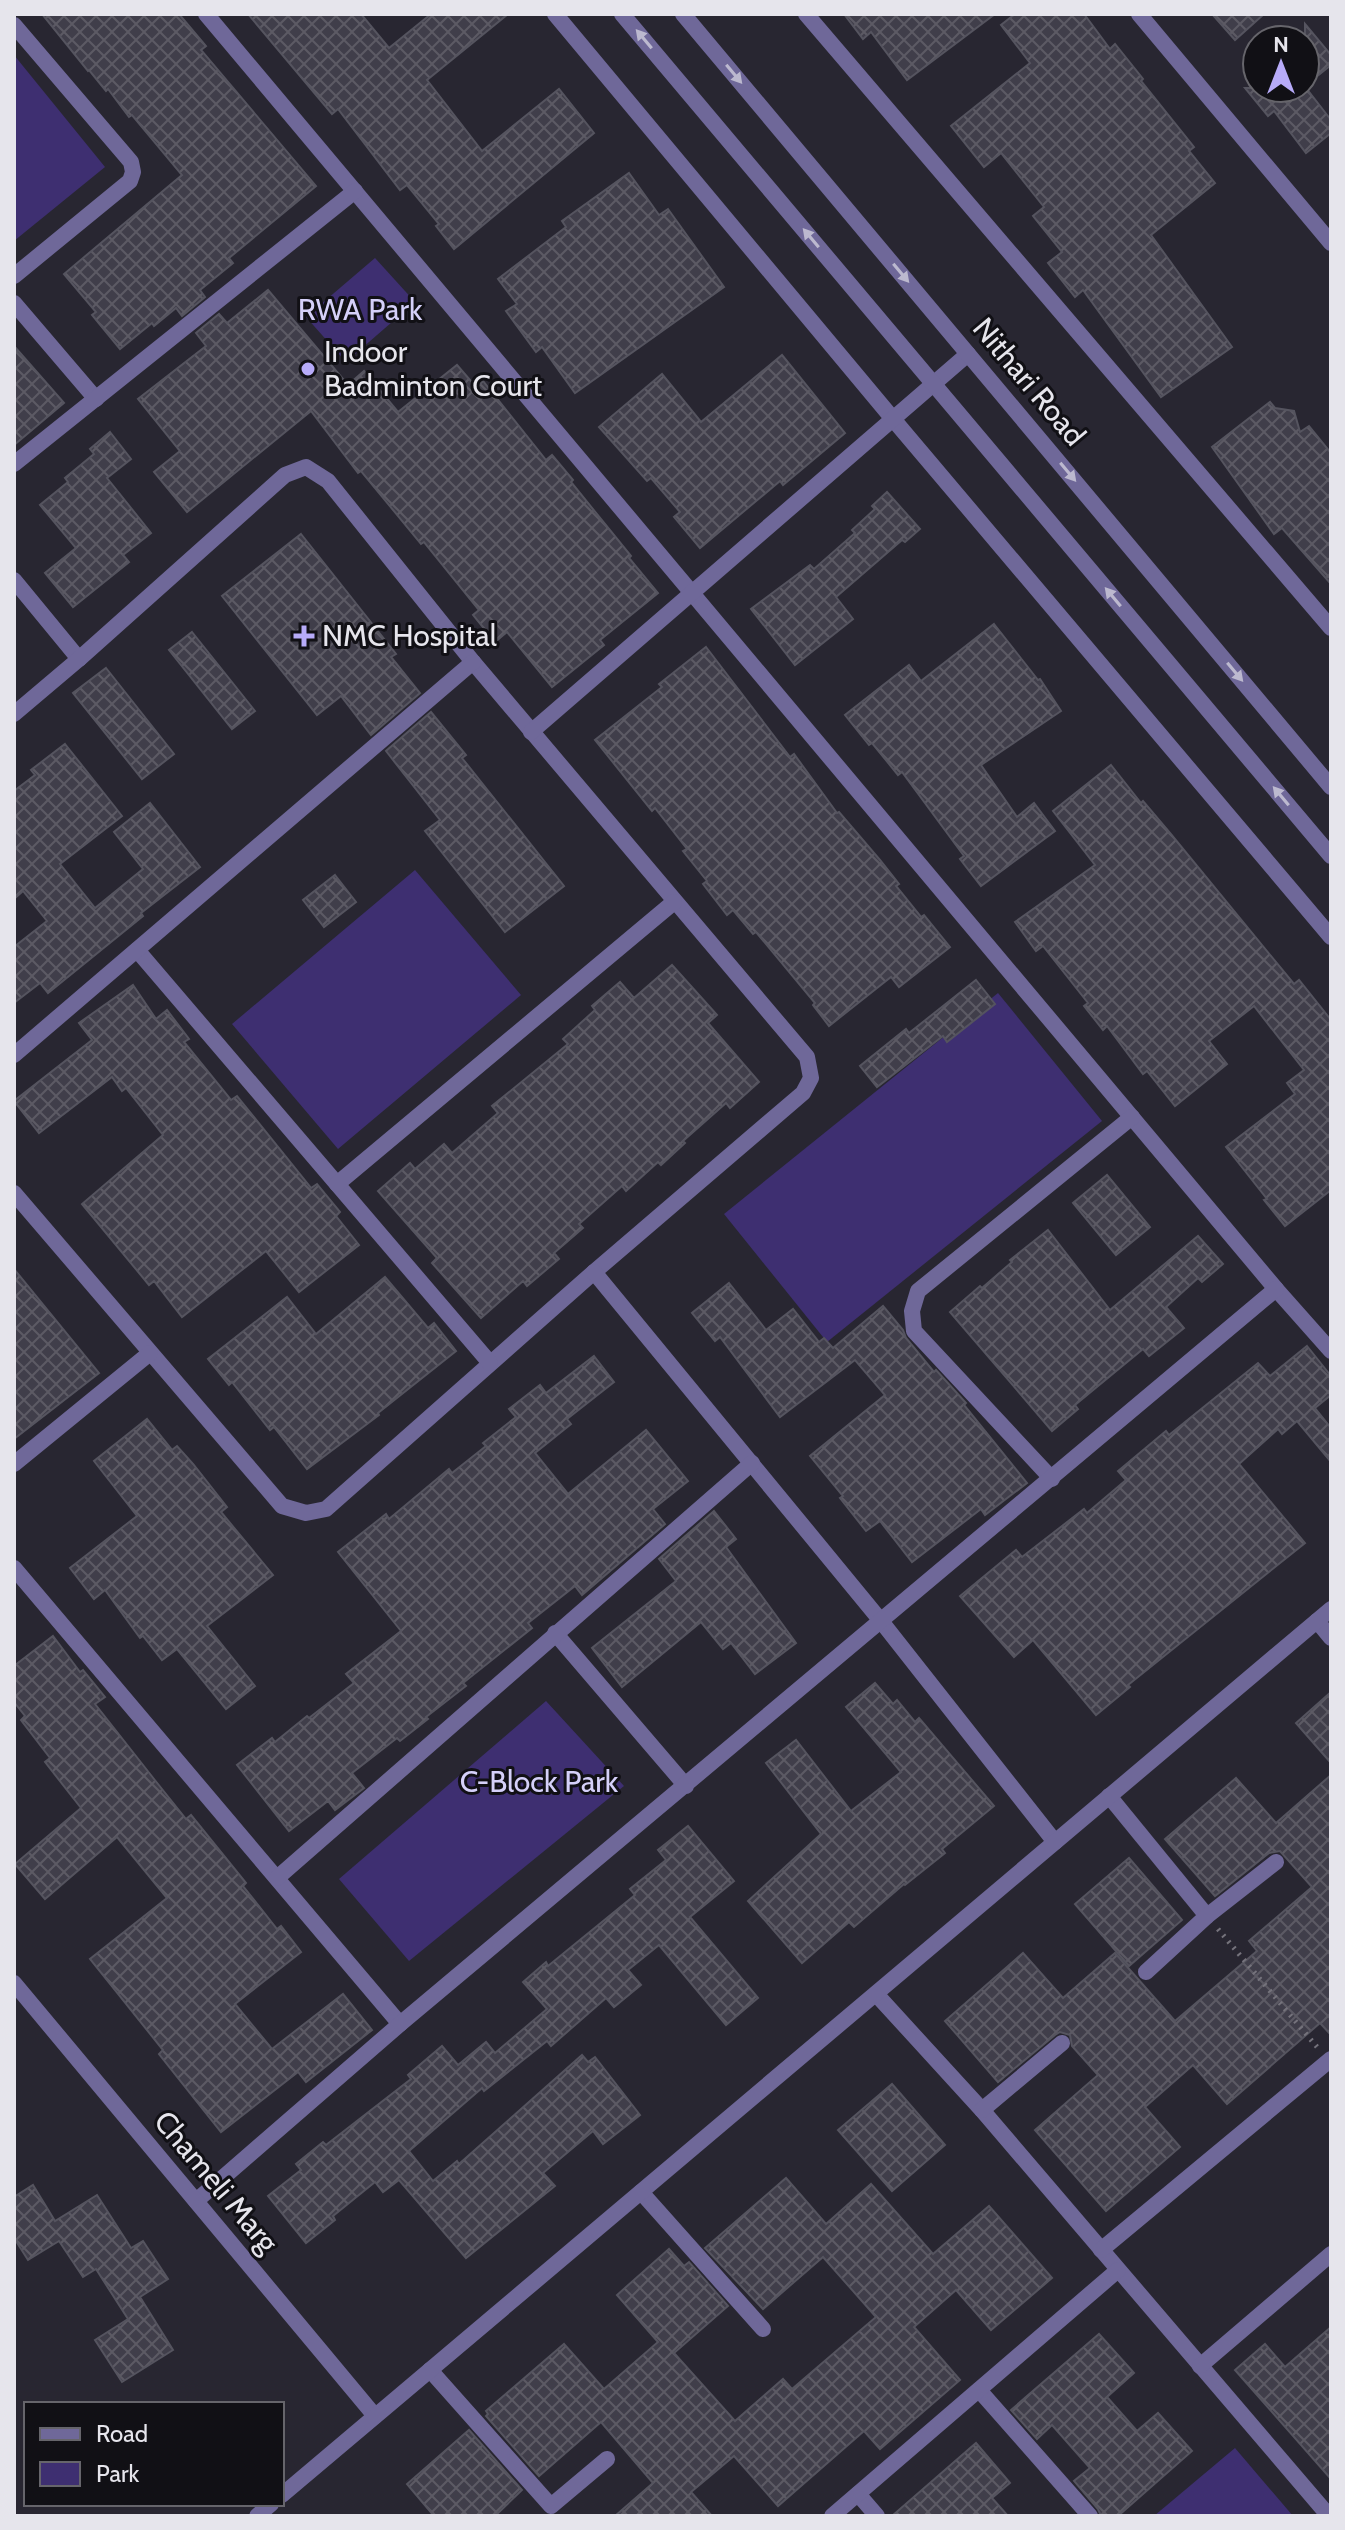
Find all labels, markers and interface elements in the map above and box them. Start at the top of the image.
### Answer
north arrow [1241,24,1321,104]
one-way arrow [636,30,653,50]
text: N [1273,31,1289,58]
one-way arrow [725,63,742,83]
one-way arrow [803,229,820,249]
one-way arrow [892,263,909,283]
park label: RWA Park [298,291,423,328]
street label: Nithari Road [965,310,1094,453]
place label: Indoor Badminton Court [324,333,542,404]
marker: Indoor Badminton Court [299,360,317,378]
one-way arrow [1059,462,1076,482]
one-way arrow [1105,587,1122,607]
place label: NMC Hospital [322,617,497,654]
marker: NMC Hospital [293,625,315,647]
one-way arrow [1226,661,1243,681]
one-way arrow [1273,786,1290,806]
park label: C-Block Park [460,1763,619,1800]
street label: Chameli Marg [146,2103,287,2261]
legend [24,2402,284,2506]
text: Road [96,2419,148,2448]
text: Park [96,2459,139,2488]

